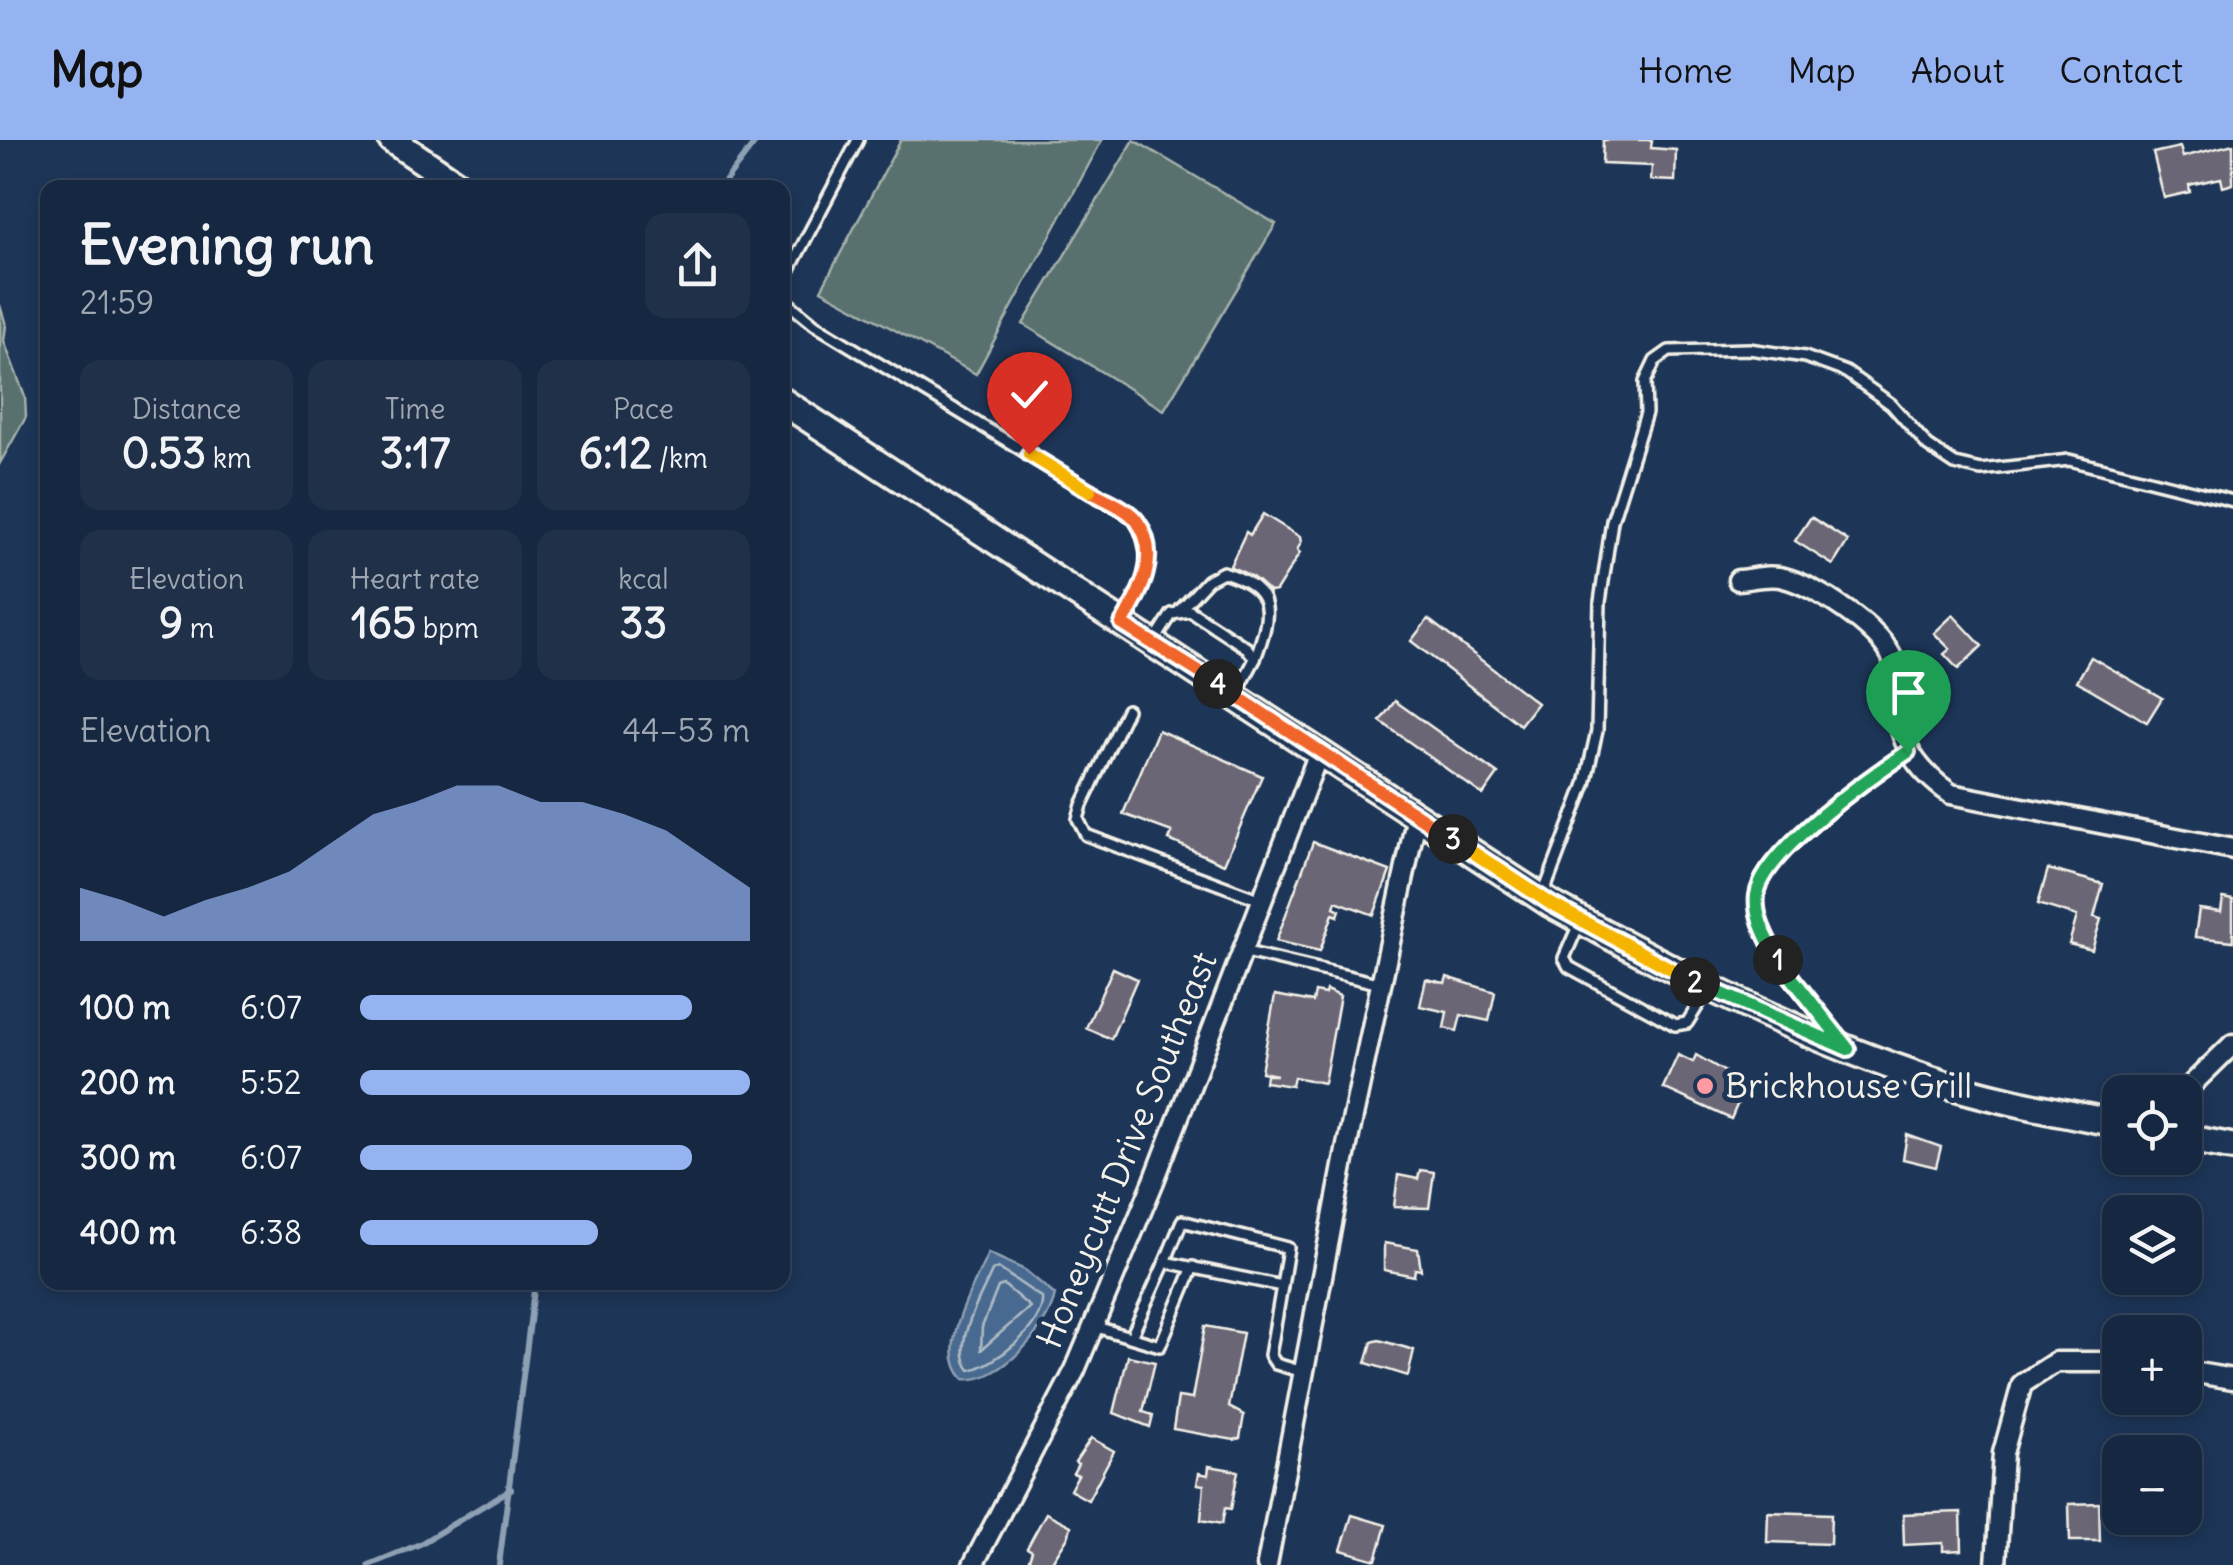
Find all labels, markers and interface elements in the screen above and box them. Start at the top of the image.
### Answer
text: Map [50,40,143,100]
text: Home [1638,48,1733,92]
text: Map [1788,48,1856,92]
text: About [1911,48,2004,92]
text: Contact [2059,48,2183,92]
text: Evening run [80,210,374,279]
button: share [645,213,750,318]
text: 21:59 [80,282,154,323]
pin [987,352,1072,455]
icon: check [1002,367,1057,422]
text: Distance [132,391,241,427]
text: Time [385,391,445,427]
text: Pace [613,391,674,427]
text: 0.53 [122,427,206,479]
text: 3:17 [380,427,450,479]
text: 6:12 [579,427,652,479]
text: km [206,440,252,476]
text: /km [652,440,708,476]
text: Elevation [129,561,244,597]
text: Heart rate [350,561,480,597]
text: kcal [618,561,669,597]
text: 9 [159,597,183,649]
text: 165 [351,597,416,649]
text: 33 [619,597,667,649]
text: m [183,610,214,646]
text: bpm [416,610,479,646]
pin [1866,650,1951,753]
pin: 4 [1193,659,1243,709]
icon: arrive [1881,665,1936,720]
text: 4 [1210,666,1226,702]
text: Elevation [80,710,211,751]
text: 44–53 m [623,710,750,751]
pin: 3 [1428,814,1478,864]
text: 3 [1445,821,1461,857]
pin: 1 [1753,935,1803,985]
text: 1 [1772,942,1784,978]
street label: Honeycutt Drive Southeast [1026,945,1226,1354]
pin: 2 [1670,957,1720,1007]
text: 2 [1687,964,1703,1000]
text: 100 m [80,987,171,1028]
text: 6:07 [240,987,302,1028]
text: 200 m [80,1062,175,1103]
text: 5:52 [240,1062,302,1103]
place label: Brickhouse Grill [1725,1063,1972,1107]
marker: Brickhouse Grill [1694,1075,1716,1097]
map controls [2102,1075,2202,1535]
button: locate [2102,1075,2202,1175]
text: 300 m [80,1137,176,1178]
text: 6:07 [240,1137,302,1178]
button: layers [2102,1195,2202,1295]
text: 400 m [80,1212,176,1253]
text: 6:38 [240,1212,302,1253]
button: + [2102,1315,2202,1415]
button: − [2102,1435,2202,1535]

